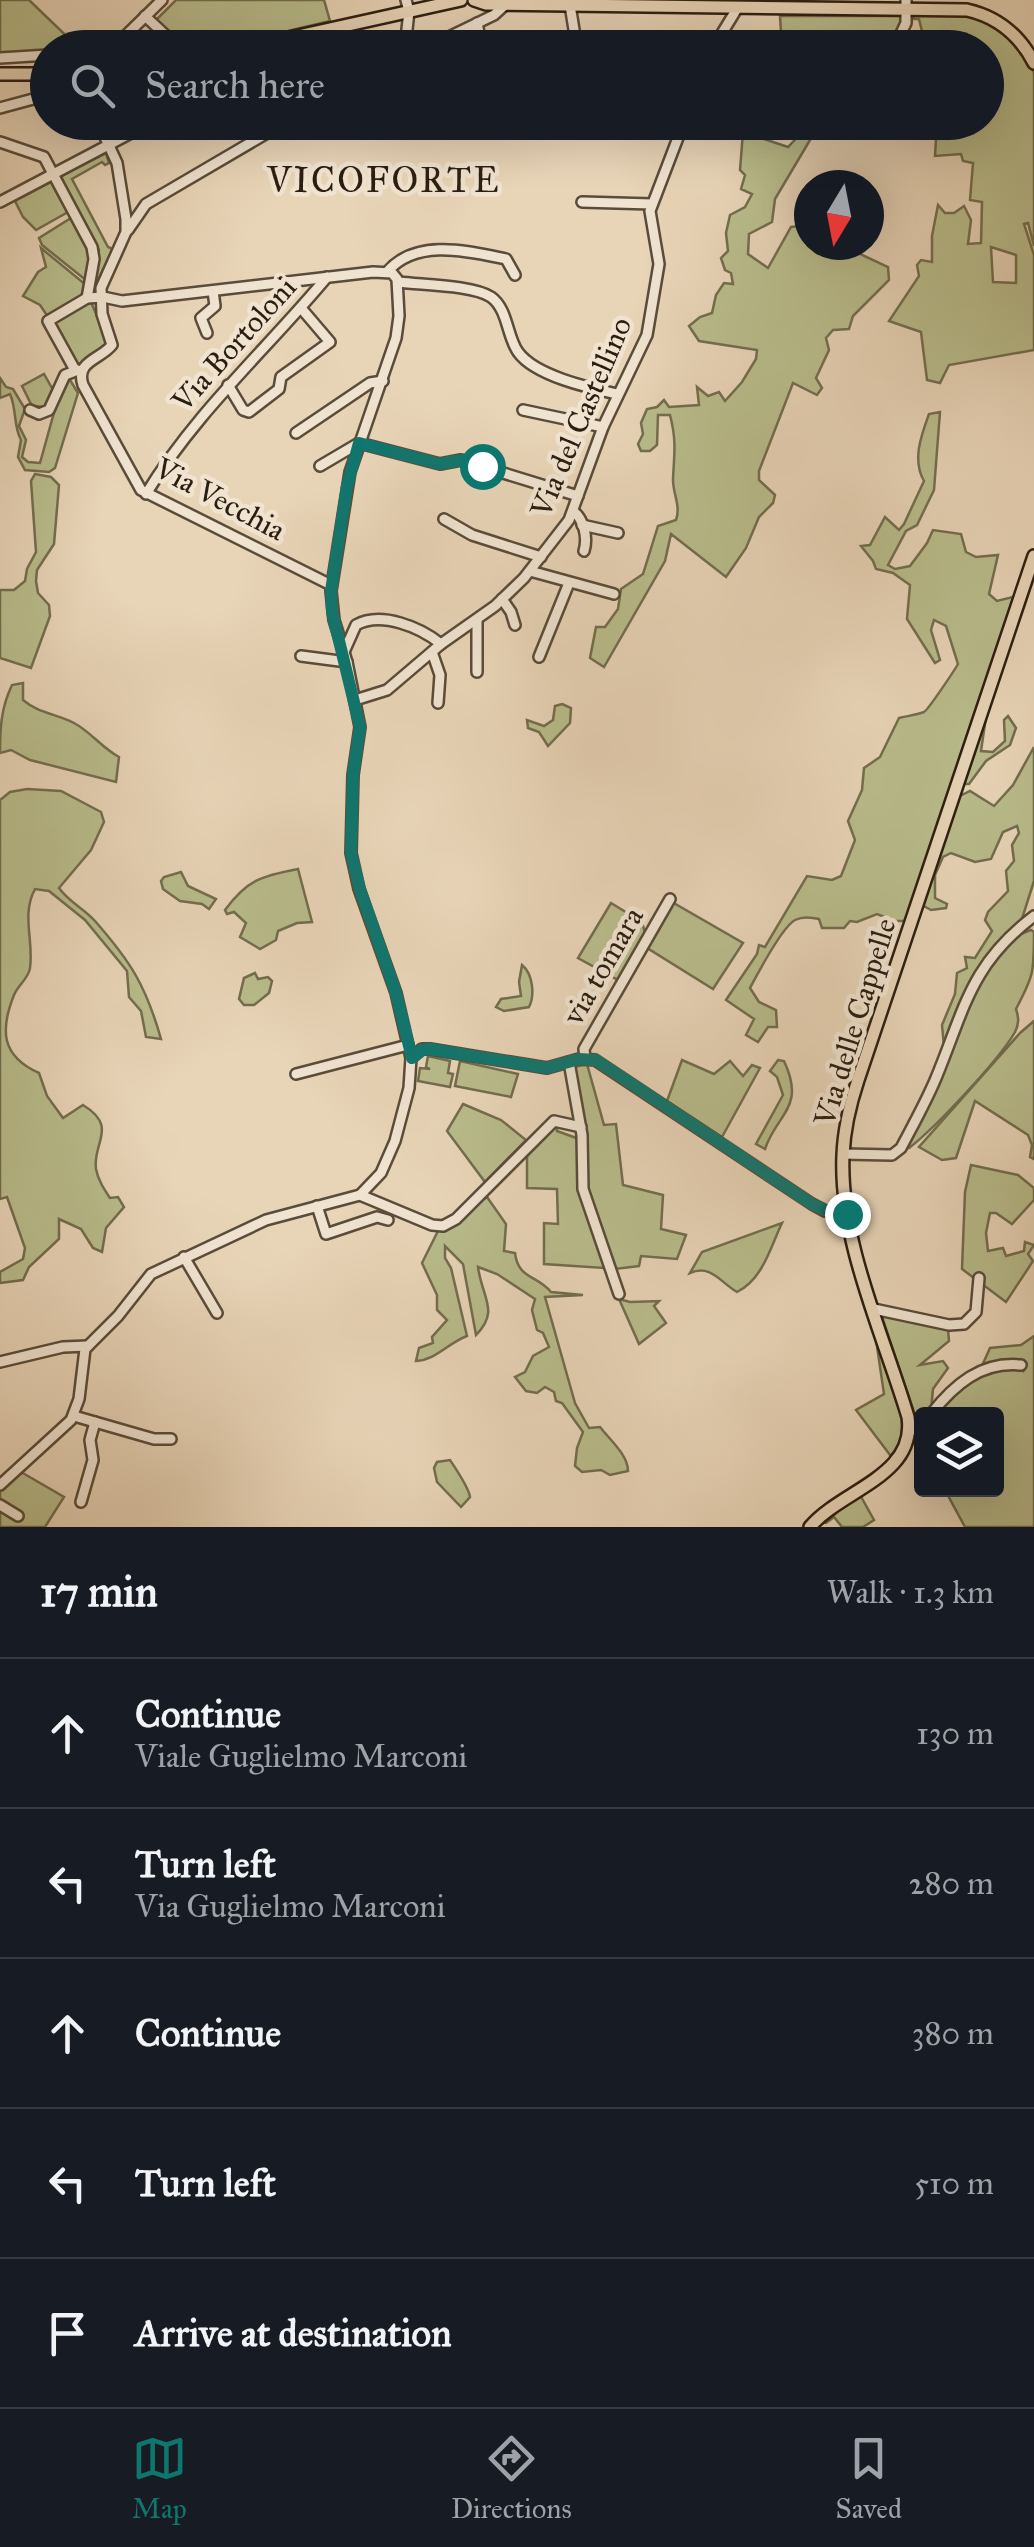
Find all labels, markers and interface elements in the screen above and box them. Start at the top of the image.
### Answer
search box [30,30,1004,140]
icon: search [65,58,120,113]
text: Search here [145,62,325,108]
district label: VICOFORTE [266,159,501,202]
north arrow [794,170,884,260]
street label: Via Bortoloni [164,269,304,419]
street label: Via del Castellino [522,312,639,523]
route start [460,444,506,490]
street label: Via Vecchia [148,449,292,548]
street label: via tomara [555,901,651,1032]
street label: Via delle Cappelle [806,914,904,1131]
route end [825,1192,871,1238]
map controls [914,1407,1004,1497]
button: layers [914,1407,1004,1497]
text: 17 min [40,1566,158,1618]
text: Walk · 1.3 km [827,1573,994,1612]
text: Continue [135,1691,281,1737]
icon: ahead [40,1706,95,1761]
text: 130 m [916,1714,994,1753]
text: Viale Guglielmo Marconi [135,1737,467,1776]
text: Turn left [135,1841,276,1887]
icon: left [40,1856,95,1911]
text: 280 m [909,1864,994,1903]
text: Via Guglielmo Marconi [135,1887,445,1926]
icon: ahead [40,2006,95,2061]
text: Continue [135,2010,281,2056]
text: 380 m [912,2014,994,2053]
icon: left [40,2156,95,2211]
text: Turn left [135,2160,276,2206]
text: 510 m [914,2164,994,2203]
icon: arrive [40,2306,95,2361]
text: Arrive at destination [135,2310,452,2356]
tab: Map [132,2431,187,2526]
tab: Directions [451,2431,572,2526]
tab: Saved [836,2431,902,2526]

